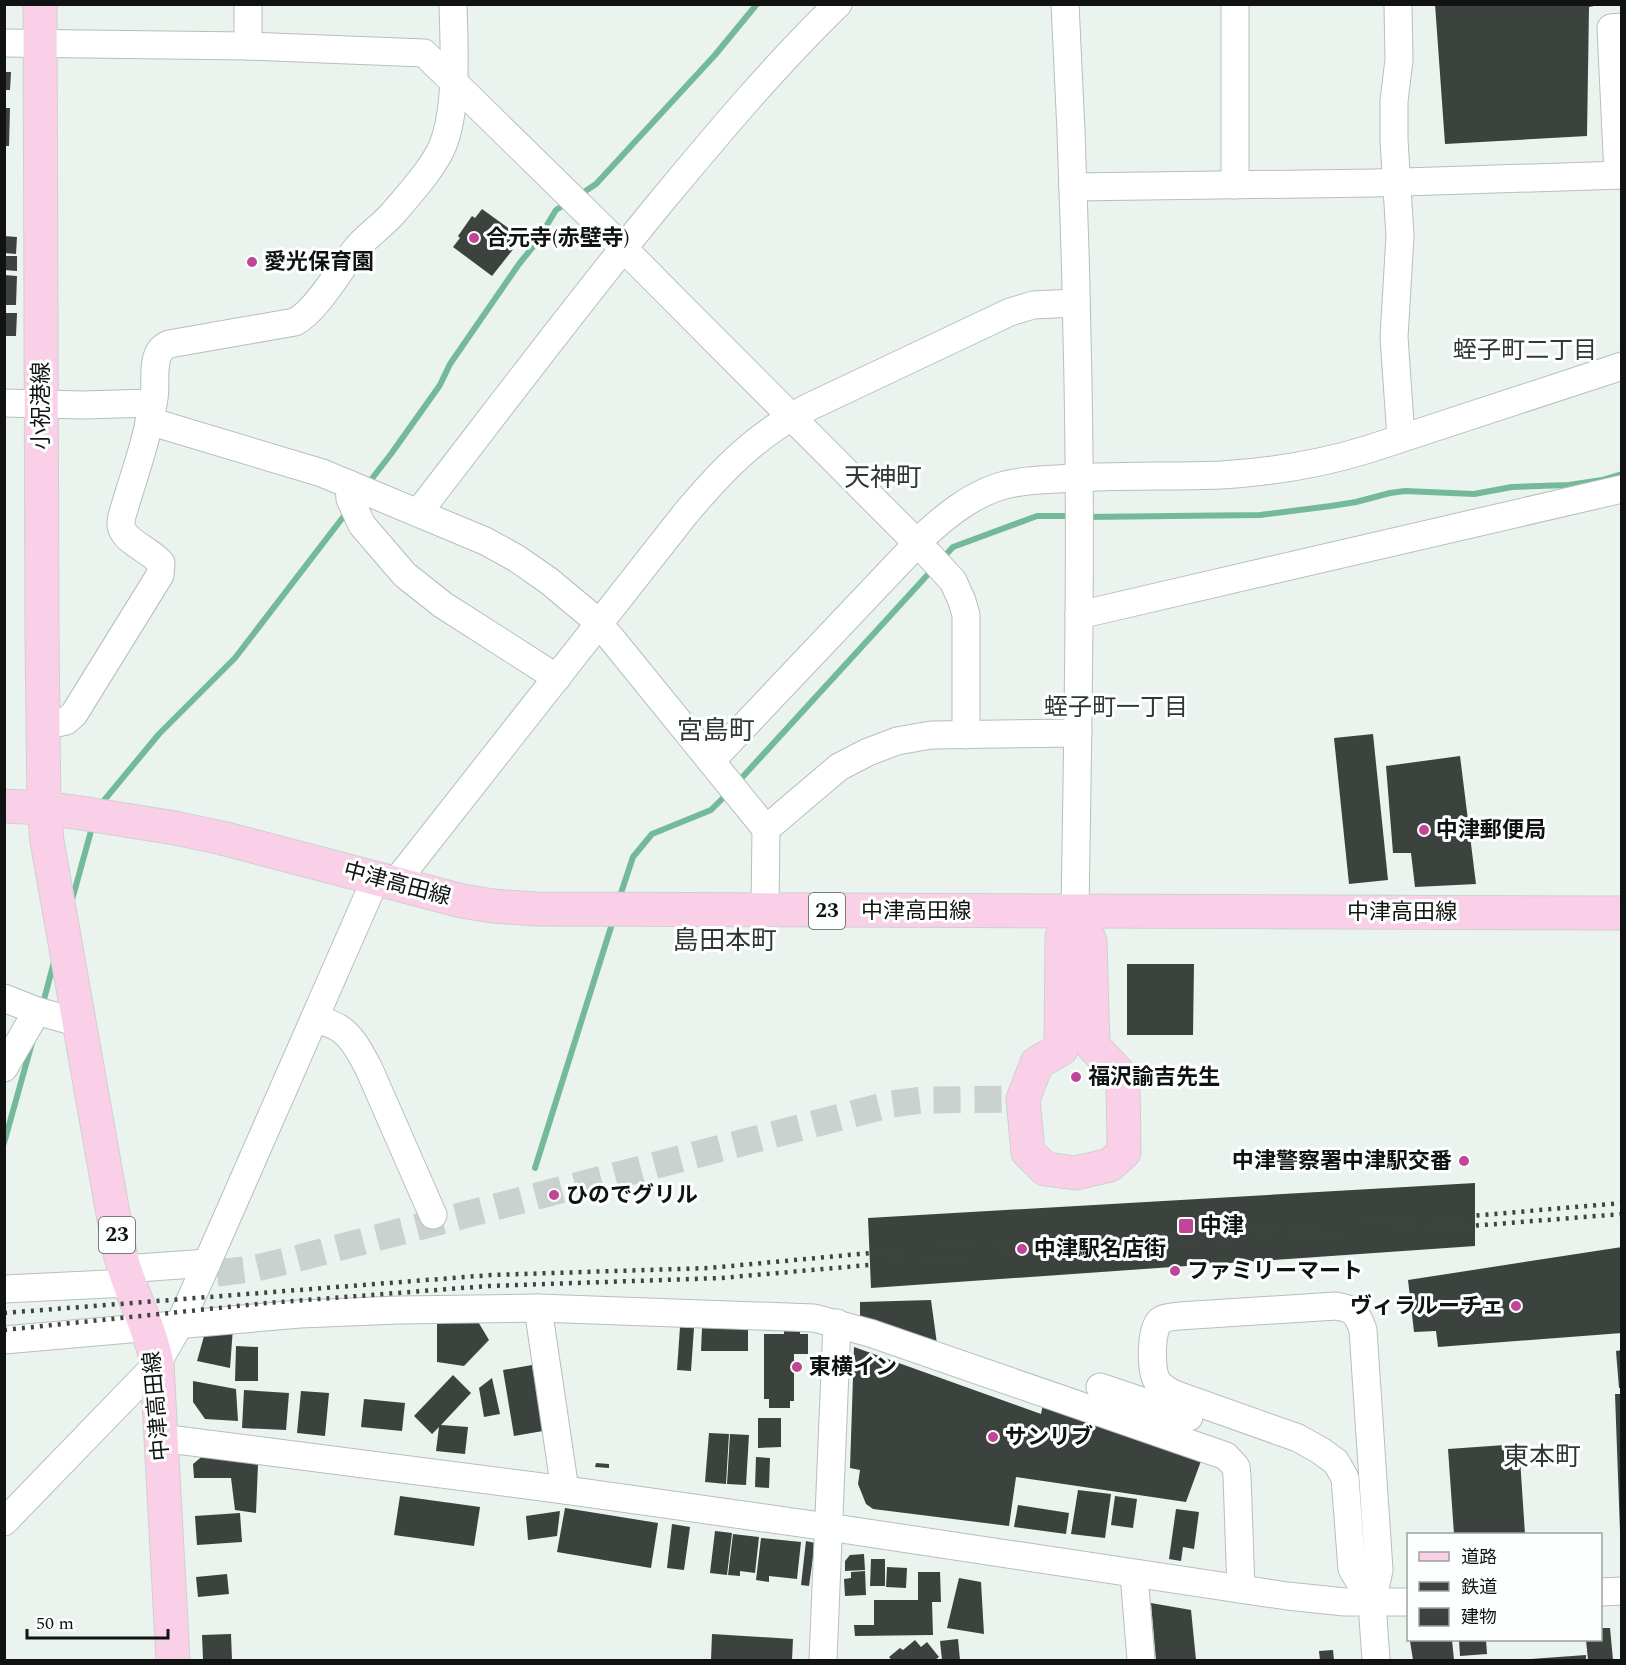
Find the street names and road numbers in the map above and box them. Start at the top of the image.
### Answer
street label: 小祝港線 [25,362,58,450]
street label: 中津高田線 [340,854,454,914]
road number: 23 [809,893,845,929]
street label: 中津高田線 [861,895,971,928]
street label: 中津高田線 [1347,896,1457,929]
road number: 23 [99,1217,135,1253]
street label: 中津高田線 [136,1350,178,1462]

